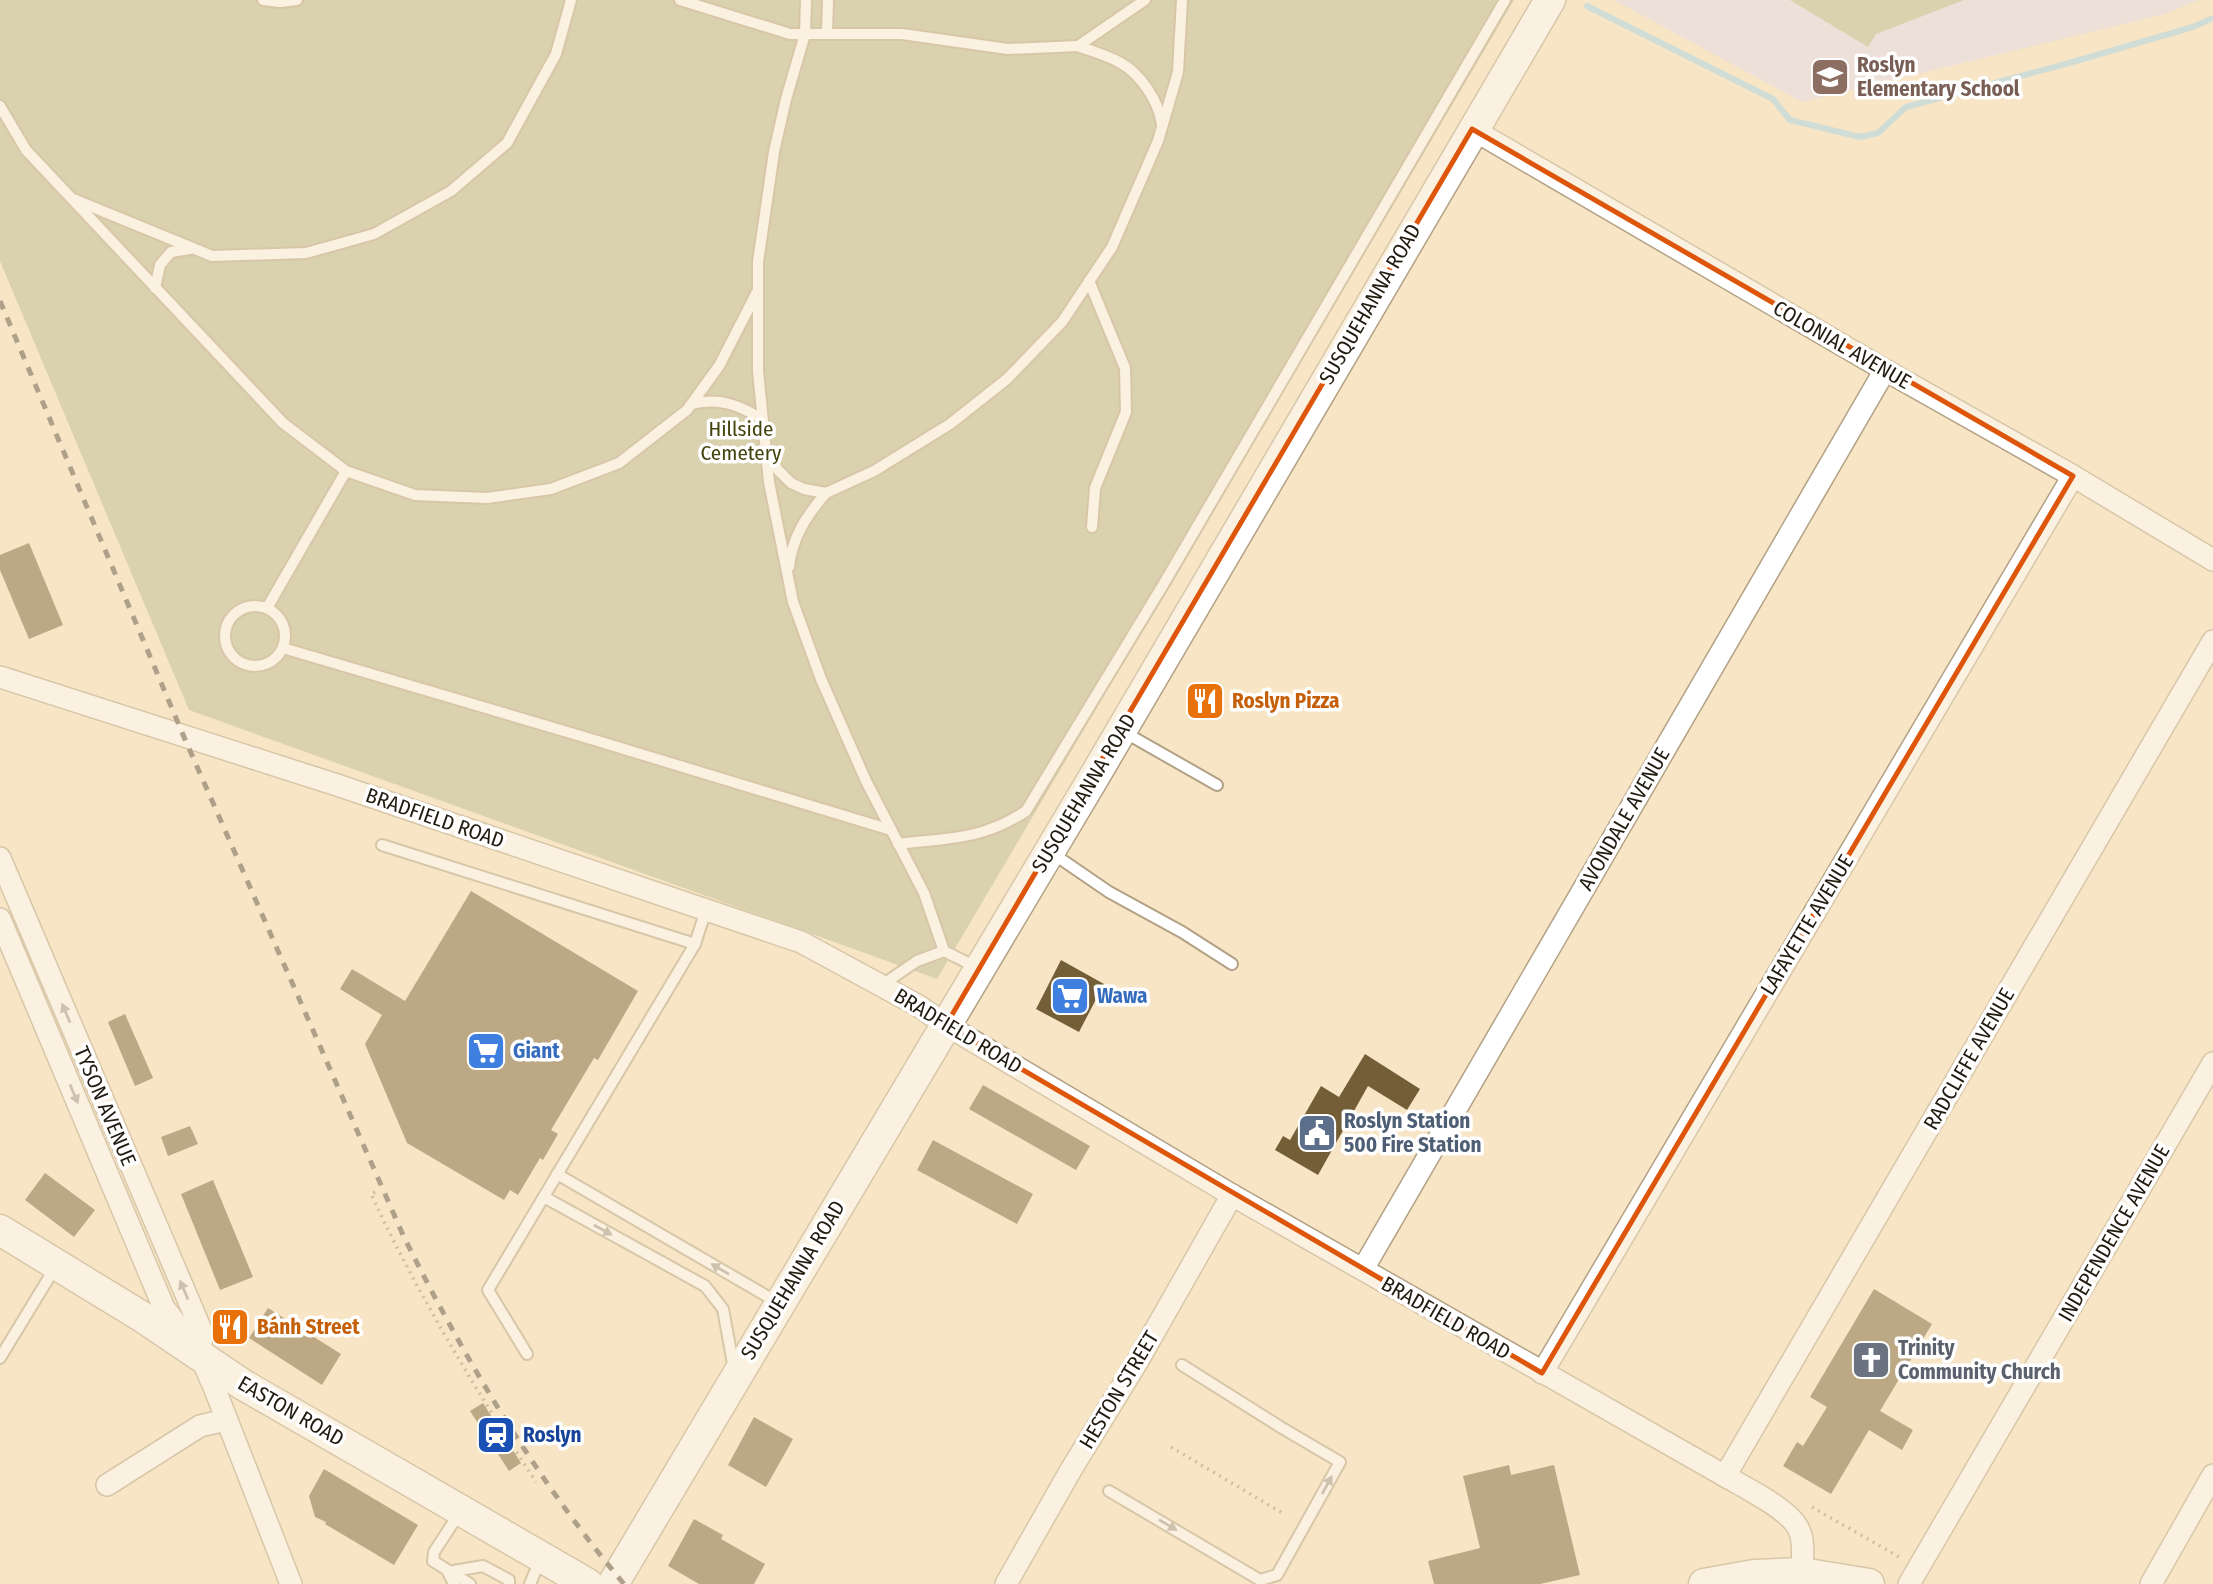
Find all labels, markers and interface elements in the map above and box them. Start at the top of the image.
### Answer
place label: Roslyn Elementary School [1857,52,2020,102]
school or university icon: Roslyn Elementary School [1809,56,1851,98]
street label: SUSQUEHANNA ROAD [1313,219,1427,389]
street label: COLONIAL AVENUE [1768,295,1916,395]
park label: Hillside Cemetery [701,416,782,466]
restaurant icon: Roslyn Pizza [1184,680,1226,722]
place label: Roslyn Pizza [1232,688,1339,714]
street label: SUSQUEHANNA ROAD [1026,709,1142,877]
street label: AVONDALE AVENUE [1573,743,1675,895]
street label: BRADFIELD ROAD [362,782,508,854]
street label: LAFAYETTE AVENUE [1755,850,1859,1000]
supermarket icon: Wawa [1049,975,1091,1017]
street label: BRADFIELD ROAD [889,983,1027,1079]
place label: Wawa [1097,983,1147,1009]
street label: RADCLIFFE AVENUE [1918,983,2020,1135]
one-way arrow [60,1003,71,1024]
supermarket icon: Giant [465,1030,507,1072]
place label: Giant [513,1038,560,1064]
street label: TYSON AVENUE [68,1042,142,1170]
one-way arrow [69,1084,80,1105]
place label: Roslyn Station 500 Fire Station [1344,1108,1482,1158]
public building icon: Roslyn Station 500 Fire Station [1296,1112,1338,1154]
street label: INDEPENDENCE AVENUE [2053,1140,2175,1326]
street label: SUSQUEHANNA ROAD [735,1196,851,1364]
one-way arrow [594,1224,613,1236]
one-way arrow [711,1263,730,1275]
street label: BRADFIELD ROAD [1377,1271,1515,1365]
one-way arrow [178,1280,189,1301]
restaurant icon: Bánh Street [209,1306,251,1348]
place label: Bánh Street [257,1314,360,1340]
street label: HESTON STREET [1074,1326,1164,1454]
place label: Trinity Community Church [1898,1335,2061,1385]
church icon: Trinity Community Church [1850,1339,1892,1381]
street label: EASTON ROAD [233,1370,349,1452]
station icon: Roslyn [475,1414,517,1456]
place label: Roslyn [523,1422,581,1448]
one-way arrow [1321,1476,1333,1495]
one-way arrow [1158,1519,1177,1531]

